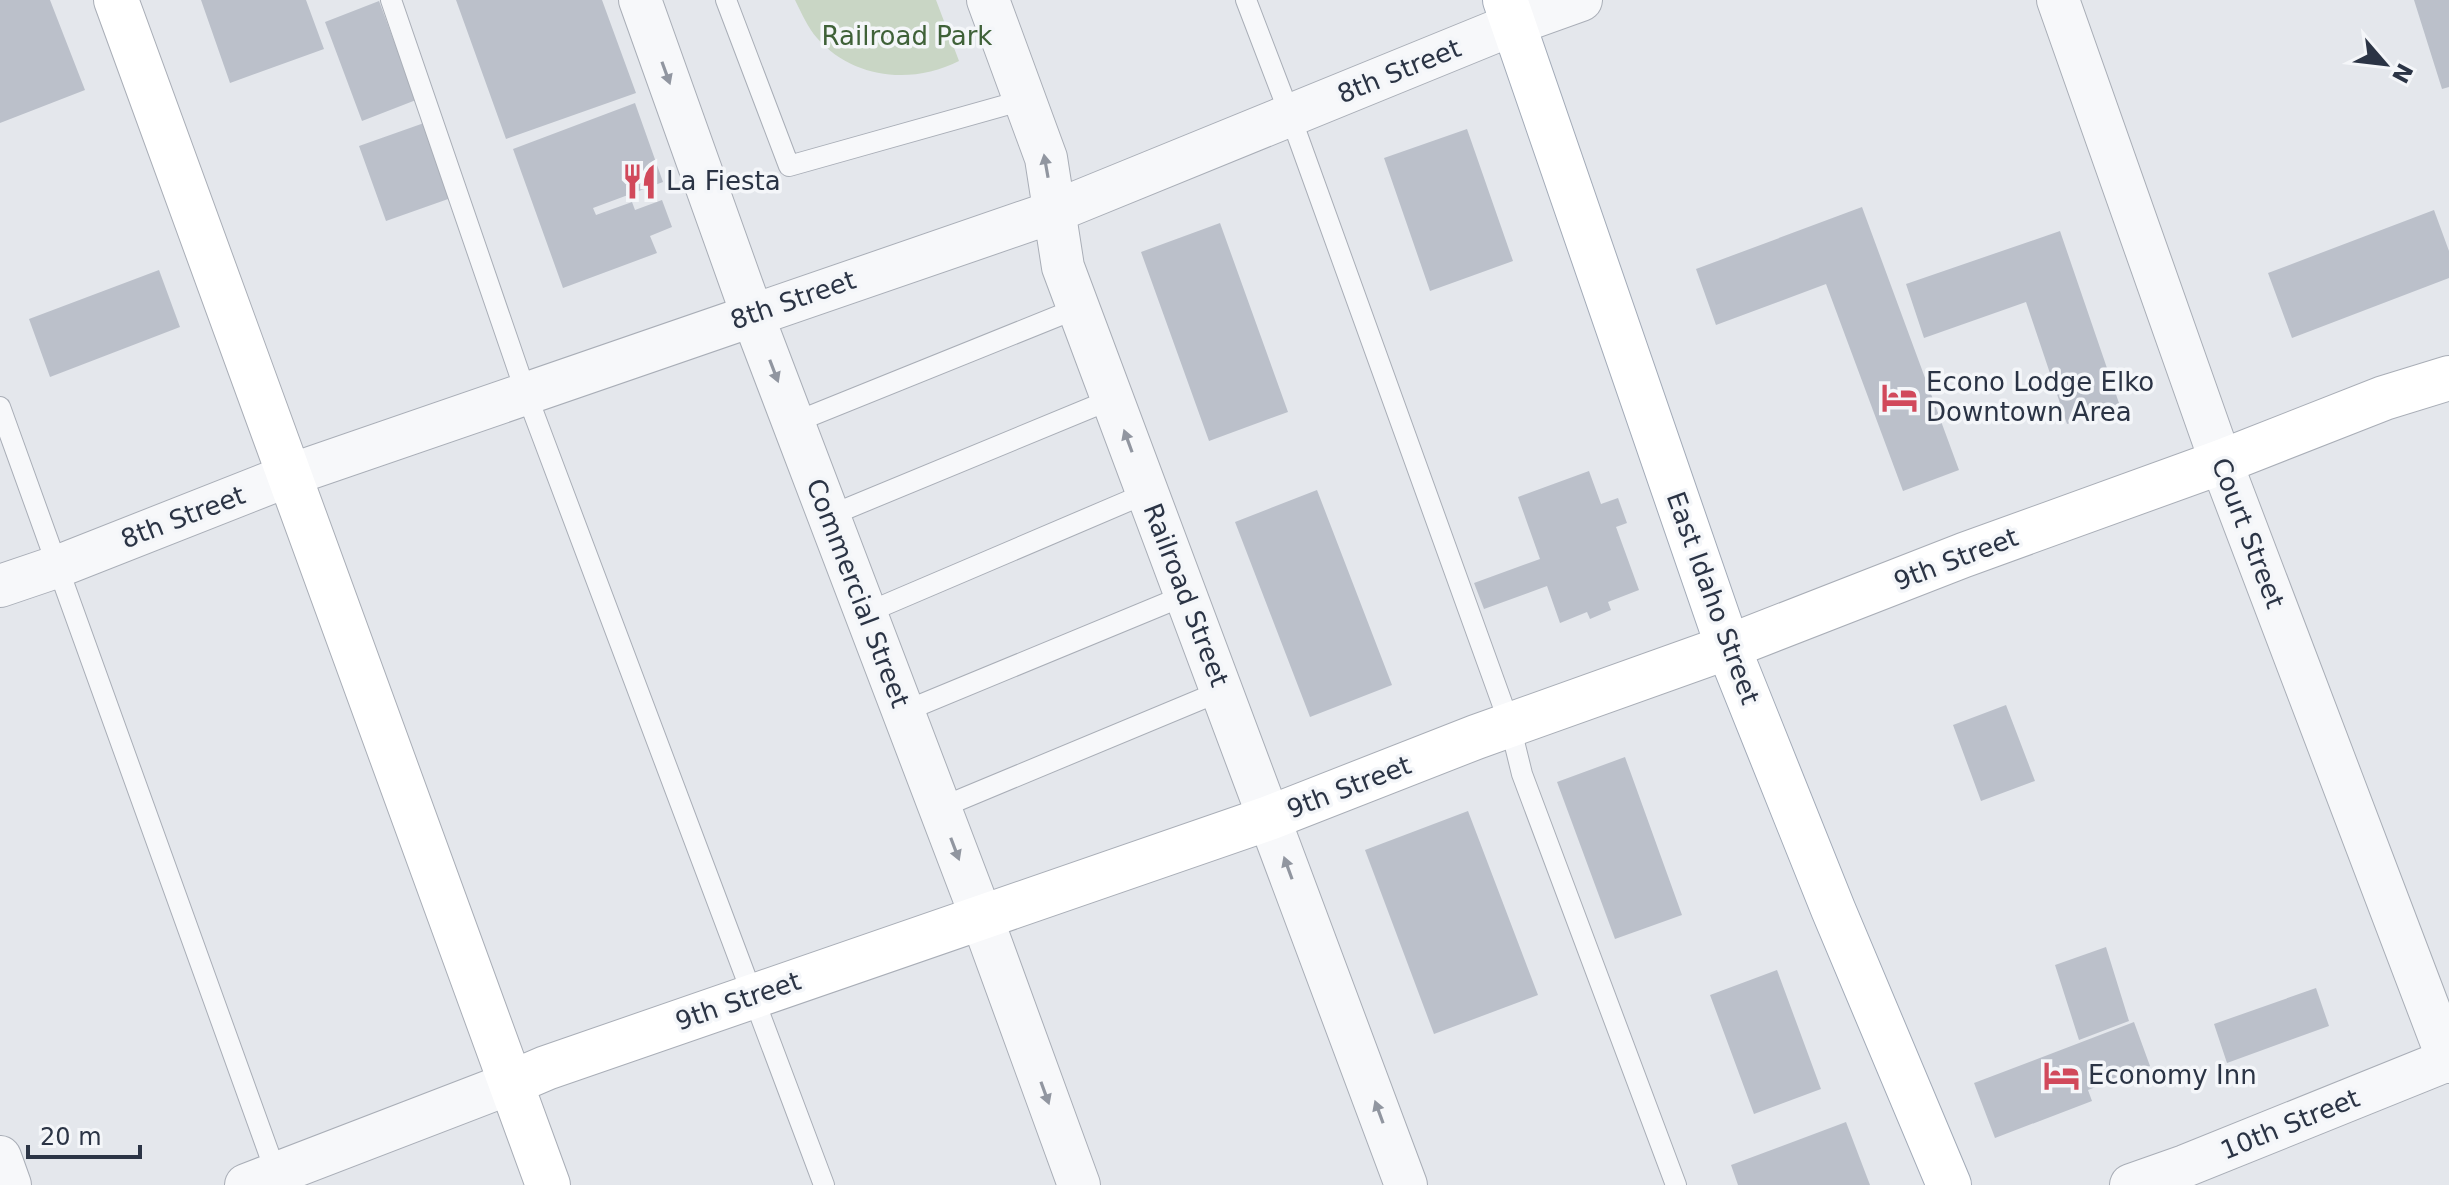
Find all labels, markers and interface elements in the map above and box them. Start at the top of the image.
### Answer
park label: Railroad Park [822,21,992,51]
north arrow [2345,24,2425,104]
street label: 8th Street [1333,33,1465,109]
text: N [2387,59,2418,87]
one-way arrow [661,62,673,86]
one-way arrow [1040,154,1052,179]
restaurant icon: La Fiesta [621,162,659,200]
place label: La Fiesta [666,166,781,196]
street label: 8th Street [726,265,860,335]
one-way arrow [768,359,781,383]
place label: Econo Lodge Elko Downtown Area [1926,367,2154,427]
hotel icon: Econo Lodge Elko Downtown Area [1881,378,1919,416]
one-way arrow [1121,429,1134,453]
street label: Court Street [2206,454,2290,612]
street label: Commercial Street [800,474,916,712]
street label: 8th Street [117,480,249,554]
street label: East Idaho Street [1661,488,1765,708]
street label: Railroad Street [1137,499,1235,691]
street label: 9th Street [1890,522,2022,596]
street label: 9th Street [1283,750,1415,824]
one-way arrow [949,838,962,862]
one-way arrow [1281,856,1294,880]
street label: 9th Street [671,966,805,1036]
hotel icon: Economy Inn [2043,1056,2081,1094]
place label: Economy Inn [2088,1060,2257,1090]
one-way arrow [1039,1081,1052,1105]
street label: 10th Street [2216,1083,2364,1165]
one-way arrow [1372,1100,1385,1124]
scale bar [28,1109,140,1159]
text: 20 m [40,1123,102,1151]

